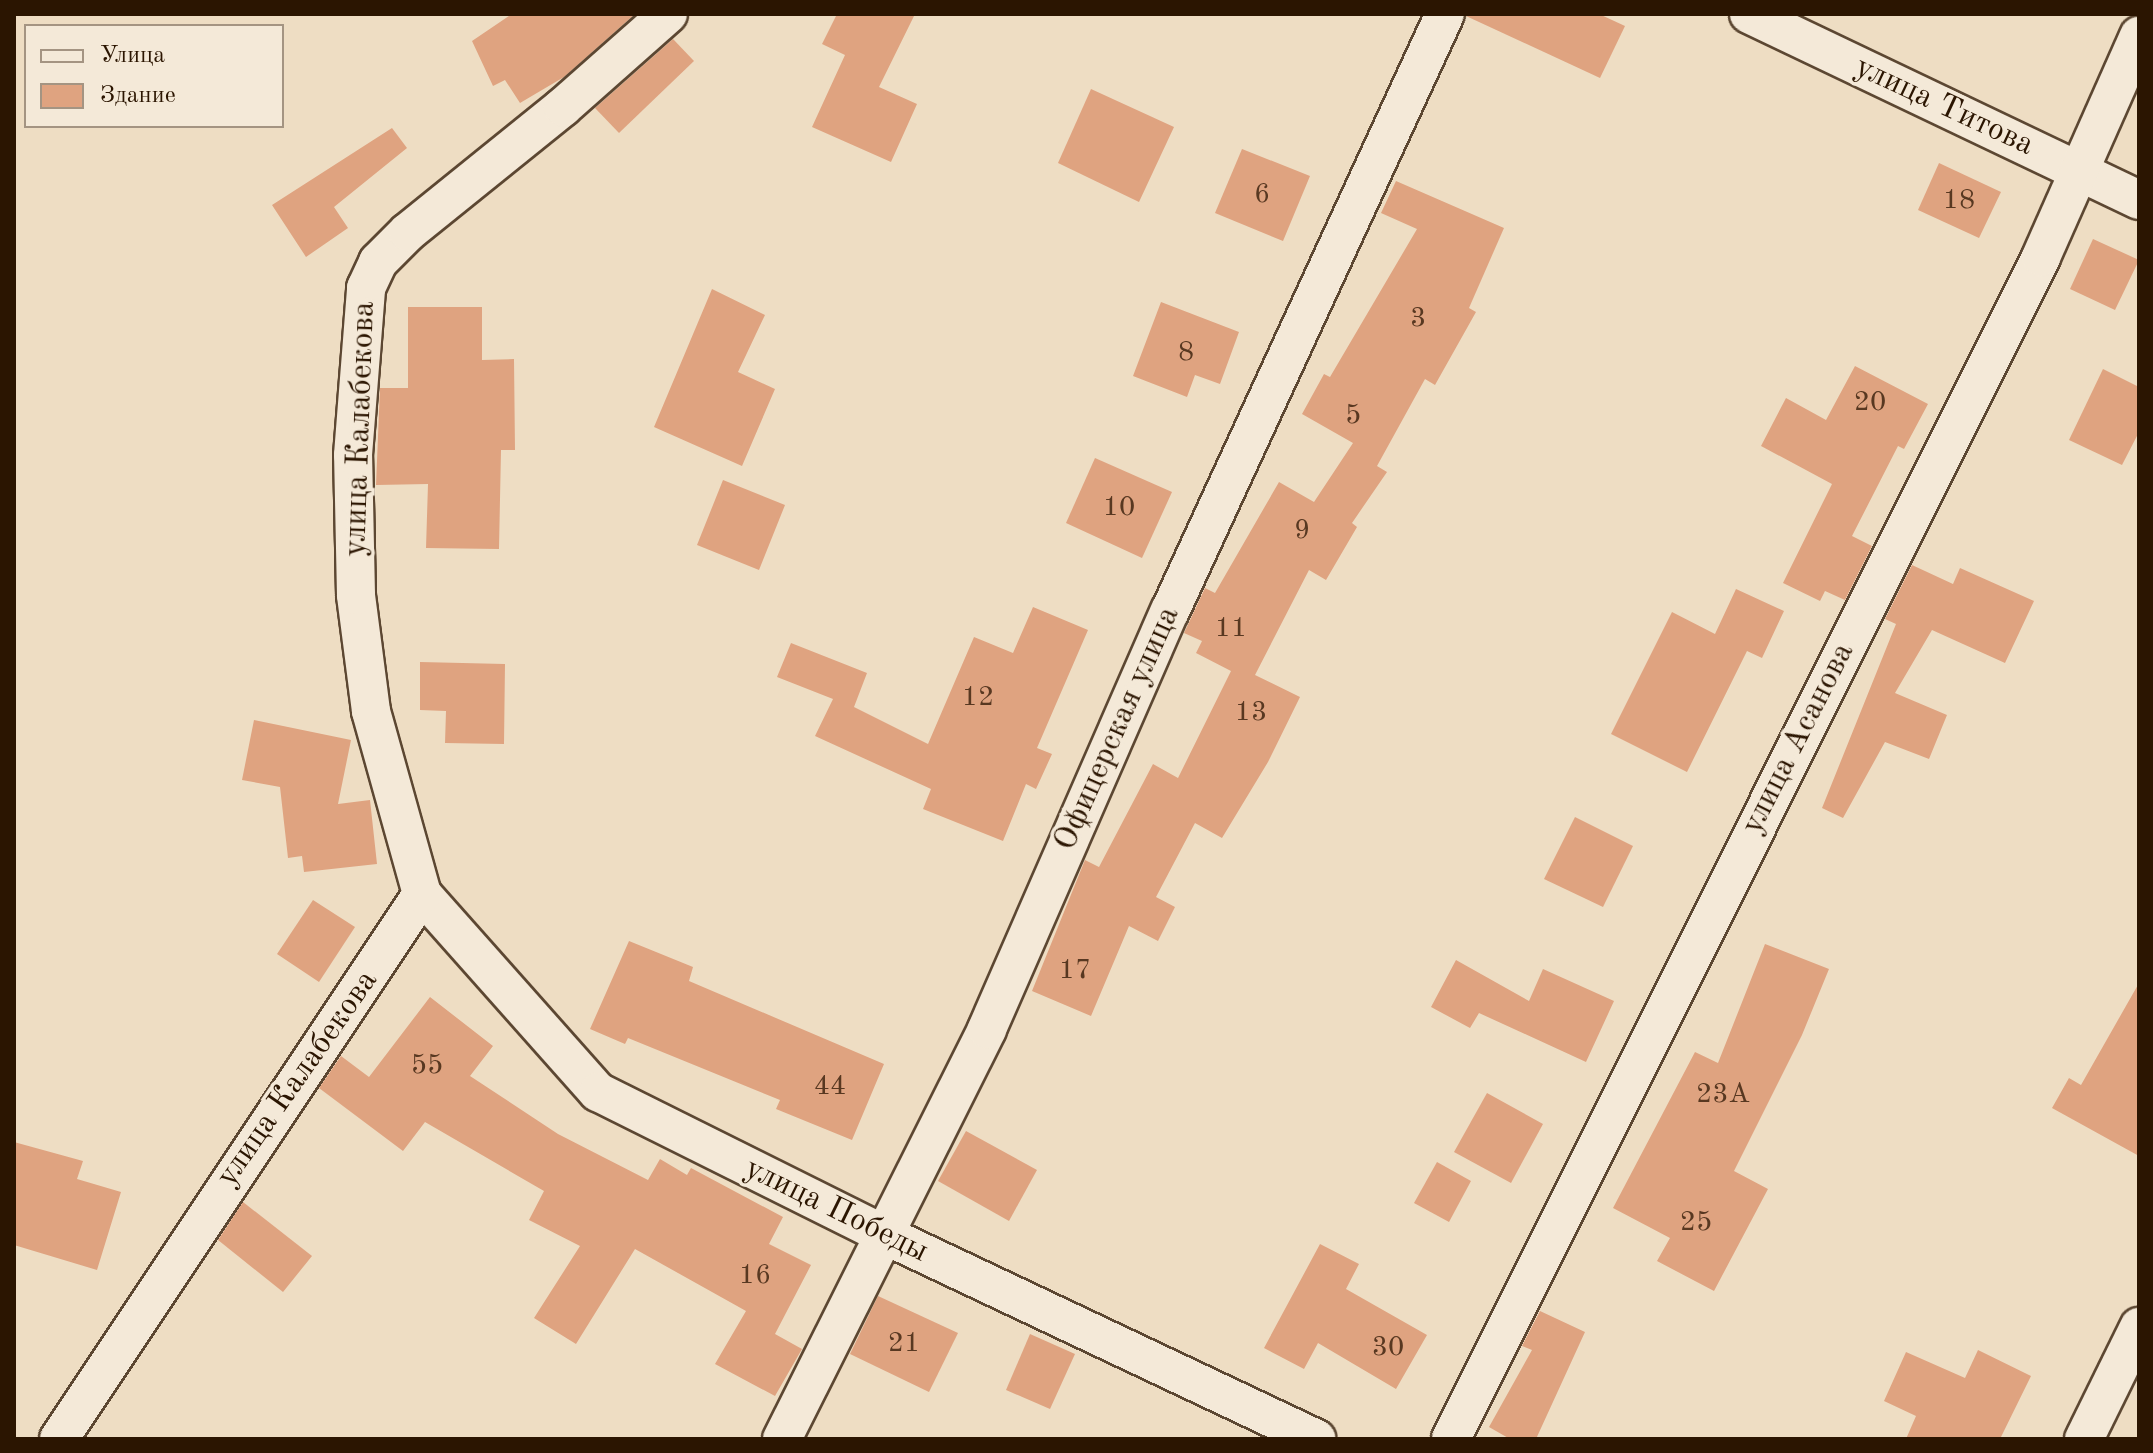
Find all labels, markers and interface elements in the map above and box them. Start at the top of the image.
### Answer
legend [24,24,284,128]
text: Улица [100,44,165,68]
street label: улица Титова [1848,49,2040,165]
text: Здание [100,84,176,108]
house number: 6 [1254,178,1270,212]
house number: 18 [1943,184,1975,218]
street label: улица Калабекова [337,301,385,557]
house number: 3 [1410,302,1426,336]
house number: 8 [1178,336,1194,370]
house number: 20 [1854,386,1886,420]
house number: 5 [1345,399,1361,433]
house number: 10 [1103,491,1135,525]
house number: 9 [1294,514,1310,548]
street label: Офицерская улица [1047,601,1189,857]
house number: 11 [1215,612,1247,646]
street label: улица Асанова [1734,637,1864,841]
house number: 12 [962,681,994,715]
house number: 13 [1235,696,1267,730]
house number: 17 [1059,954,1091,988]
street label: улица Калабекова [209,963,387,1195]
house number: 55 [411,1049,443,1083]
house number: 44 [814,1070,846,1104]
house number: 23А [1696,1078,1750,1112]
street label: улица Победы [738,1150,934,1272]
house number: 25 [1680,1206,1712,1240]
house number: 16 [739,1259,771,1293]
house number: 21 [888,1327,920,1361]
house number: 30 [1372,1331,1404,1365]

